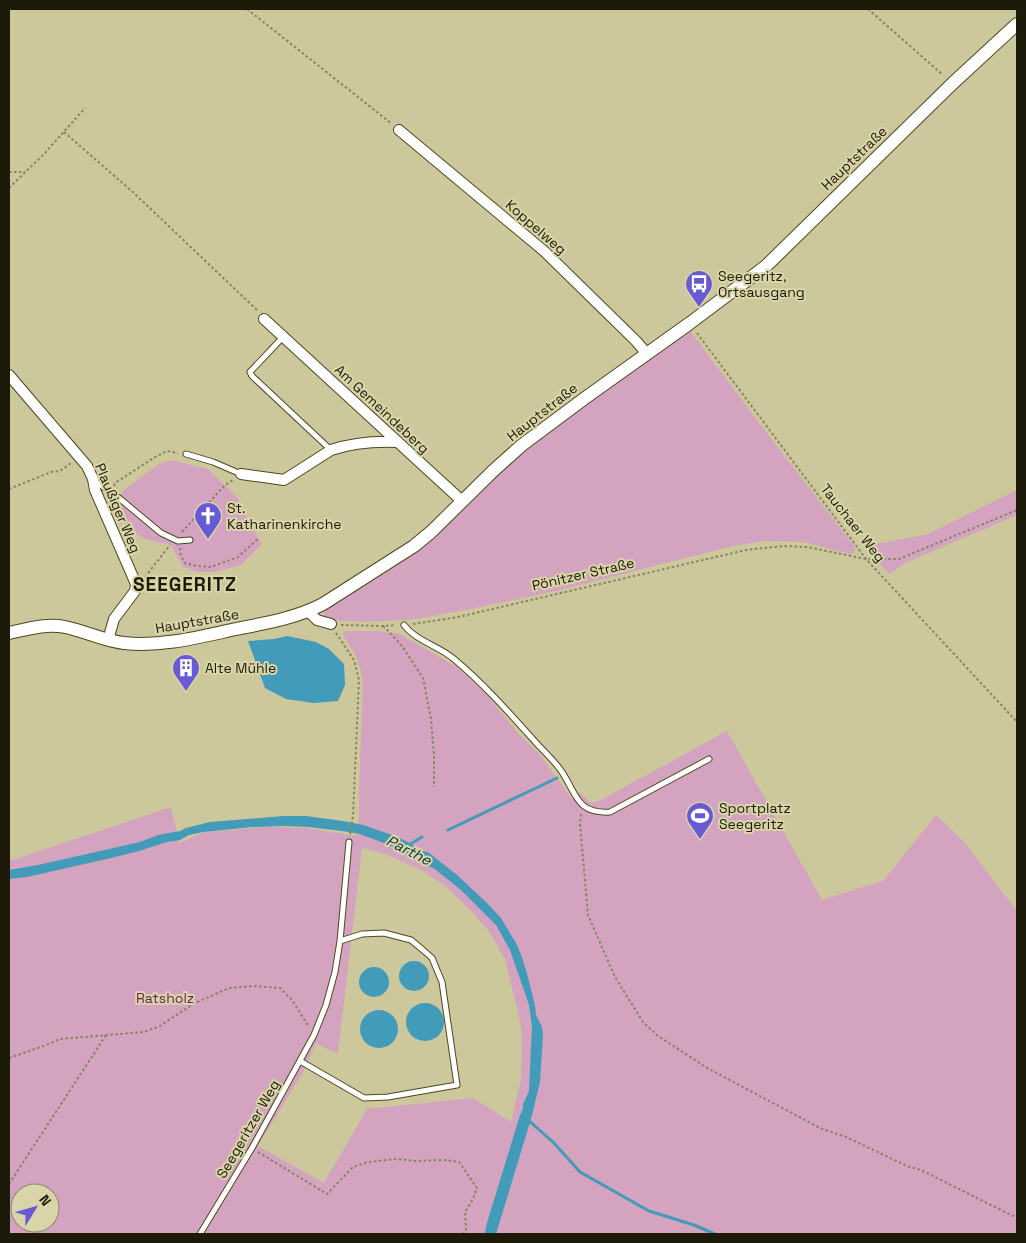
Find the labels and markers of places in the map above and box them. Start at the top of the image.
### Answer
place label: Seegeritz, Ortsausgang [718,267,805,301]
bus stop icon: Seegeritz, Ortsausgang [684,269,714,308]
place label: St. Katharinenkirche [227,499,342,533]
church icon: St. Katharinenkirche [193,501,223,540]
building icon: Alte Mühle [171,653,201,692]
place label: Alte Mühle [205,659,276,677]
place label: Sportplatz Seegeritz [719,799,791,833]
sports icon: Sportplatz Seegeritz [685,801,715,840]

